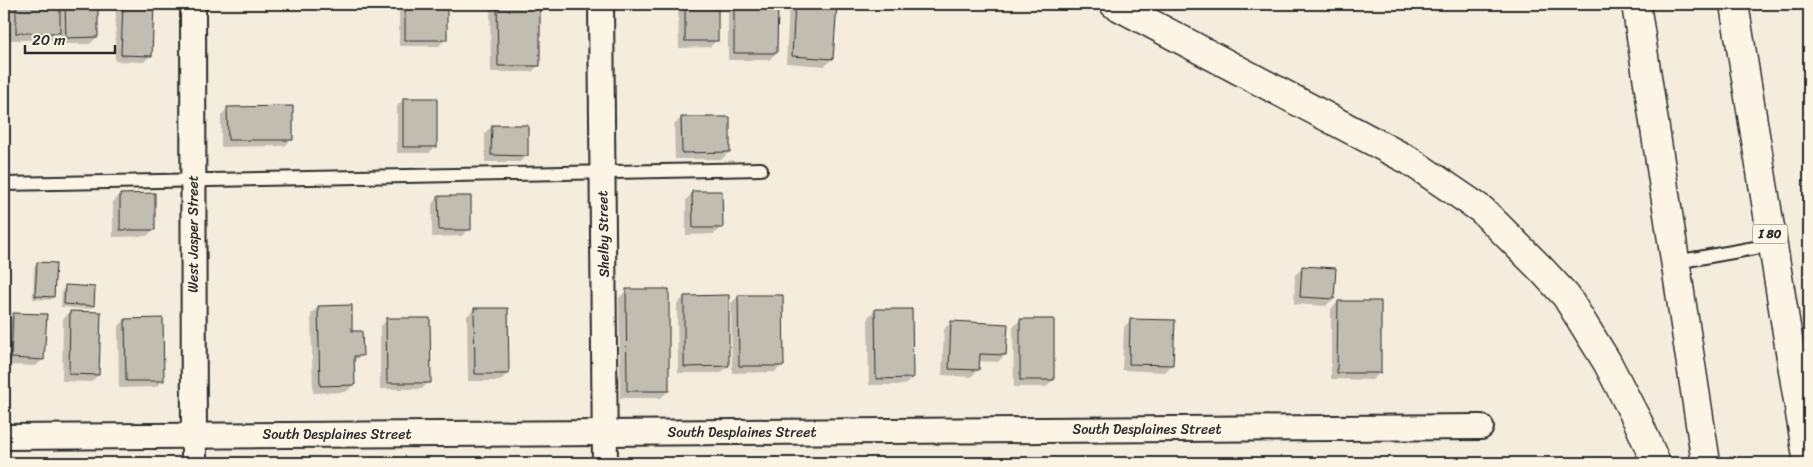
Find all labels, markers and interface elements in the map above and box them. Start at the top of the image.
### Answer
scale bar [25,22,115,54]
text: 20 m [32,27,66,53]
street label: West Jasper Street [181,175,206,293]
street label: Shelby Street [590,190,617,278]
road number: I 80 [1752,224,1788,243]
street label: South Desplaines Street [1072,417,1222,442]
street label: South Desplaines Street [667,420,817,445]
street label: South Desplaines Street [262,422,412,447]

